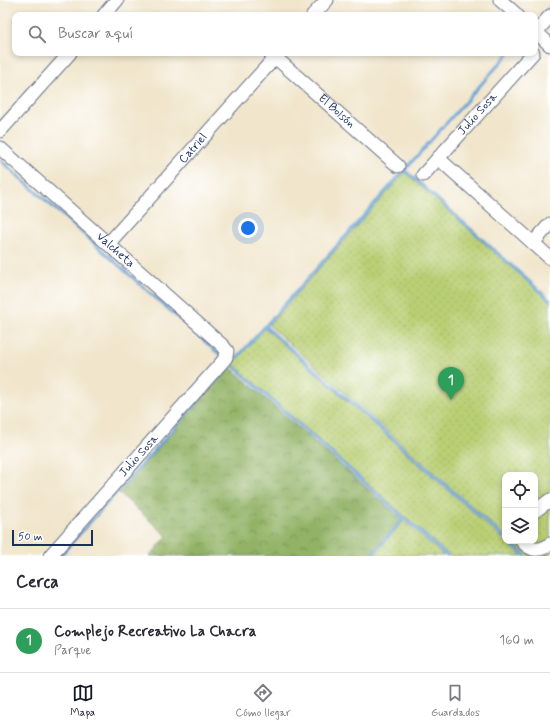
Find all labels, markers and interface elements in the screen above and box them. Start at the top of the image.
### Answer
search box [12,12,538,56]
icon: search [26,23,48,45]
text: Buscar aquí [58,24,133,44]
street label: Julio Sosa [455,89,502,139]
street label: El Bolsón [314,91,358,132]
street label: Catriel [175,130,211,167]
your location [238,218,258,238]
street label: Valcheta [93,229,138,272]
pin: 1 [438,367,464,400]
street label: Julio Sosa [116,431,163,481]
map controls [502,472,538,544]
button: locate [502,472,538,508]
button: layers [502,508,538,544]
scale bar [12,528,93,547]
text: 50 m [18,530,43,544]
text: Cerca [16,571,59,593]
text: Complejo Recreativo La Chacra [54,622,256,642]
text: 1 [26,632,32,649]
text: 160 m [499,632,534,649]
text: Parque [54,642,91,659]
tab: Mapa [70,682,95,720]
tab: Cómo llegar [236,682,291,720]
tab: Guardados [431,682,480,720]

